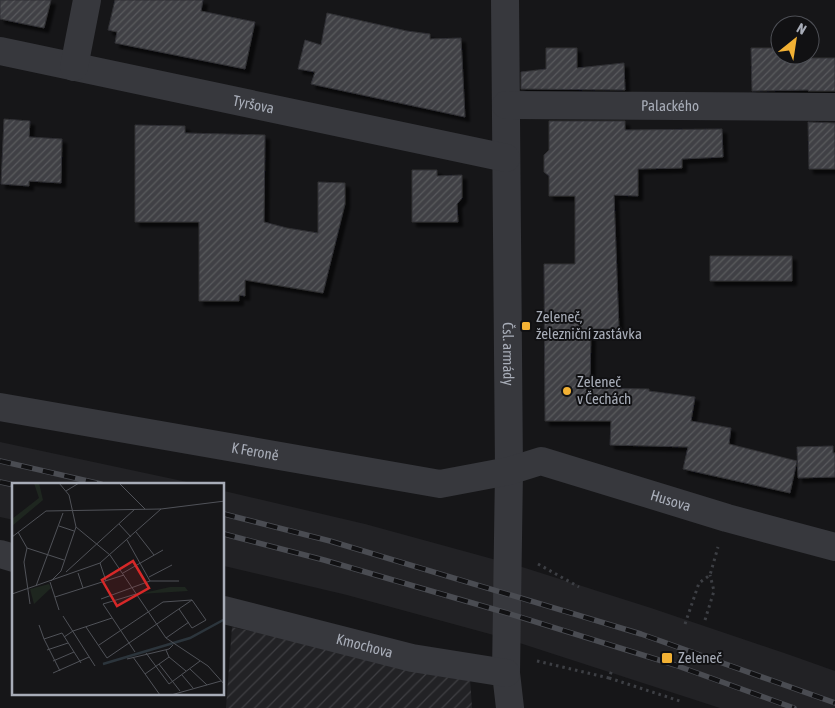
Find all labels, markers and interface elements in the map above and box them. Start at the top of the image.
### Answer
north arrow [770,15,820,65]
text: N [794,20,809,38]
street label: Tyršova [231,91,276,117]
street label: Palackého [641,97,699,114]
place label: Zeleneč, železniční zastávka [536,308,642,342]
marker: Zeleneč, železniční zastávka [520,320,532,332]
street label: Čsl. armády [500,322,517,386]
place label: Zeleneč v Čechách [577,373,631,407]
marker: Zeleneč v Čechách [561,385,573,397]
street label: K Feroně [230,439,280,464]
inset map [12,483,225,696]
street label: Husova [649,486,693,514]
street label: Kmochova [334,630,395,661]
place label: Zeleneč [678,649,722,666]
marker: Zeleneč [660,651,674,665]

